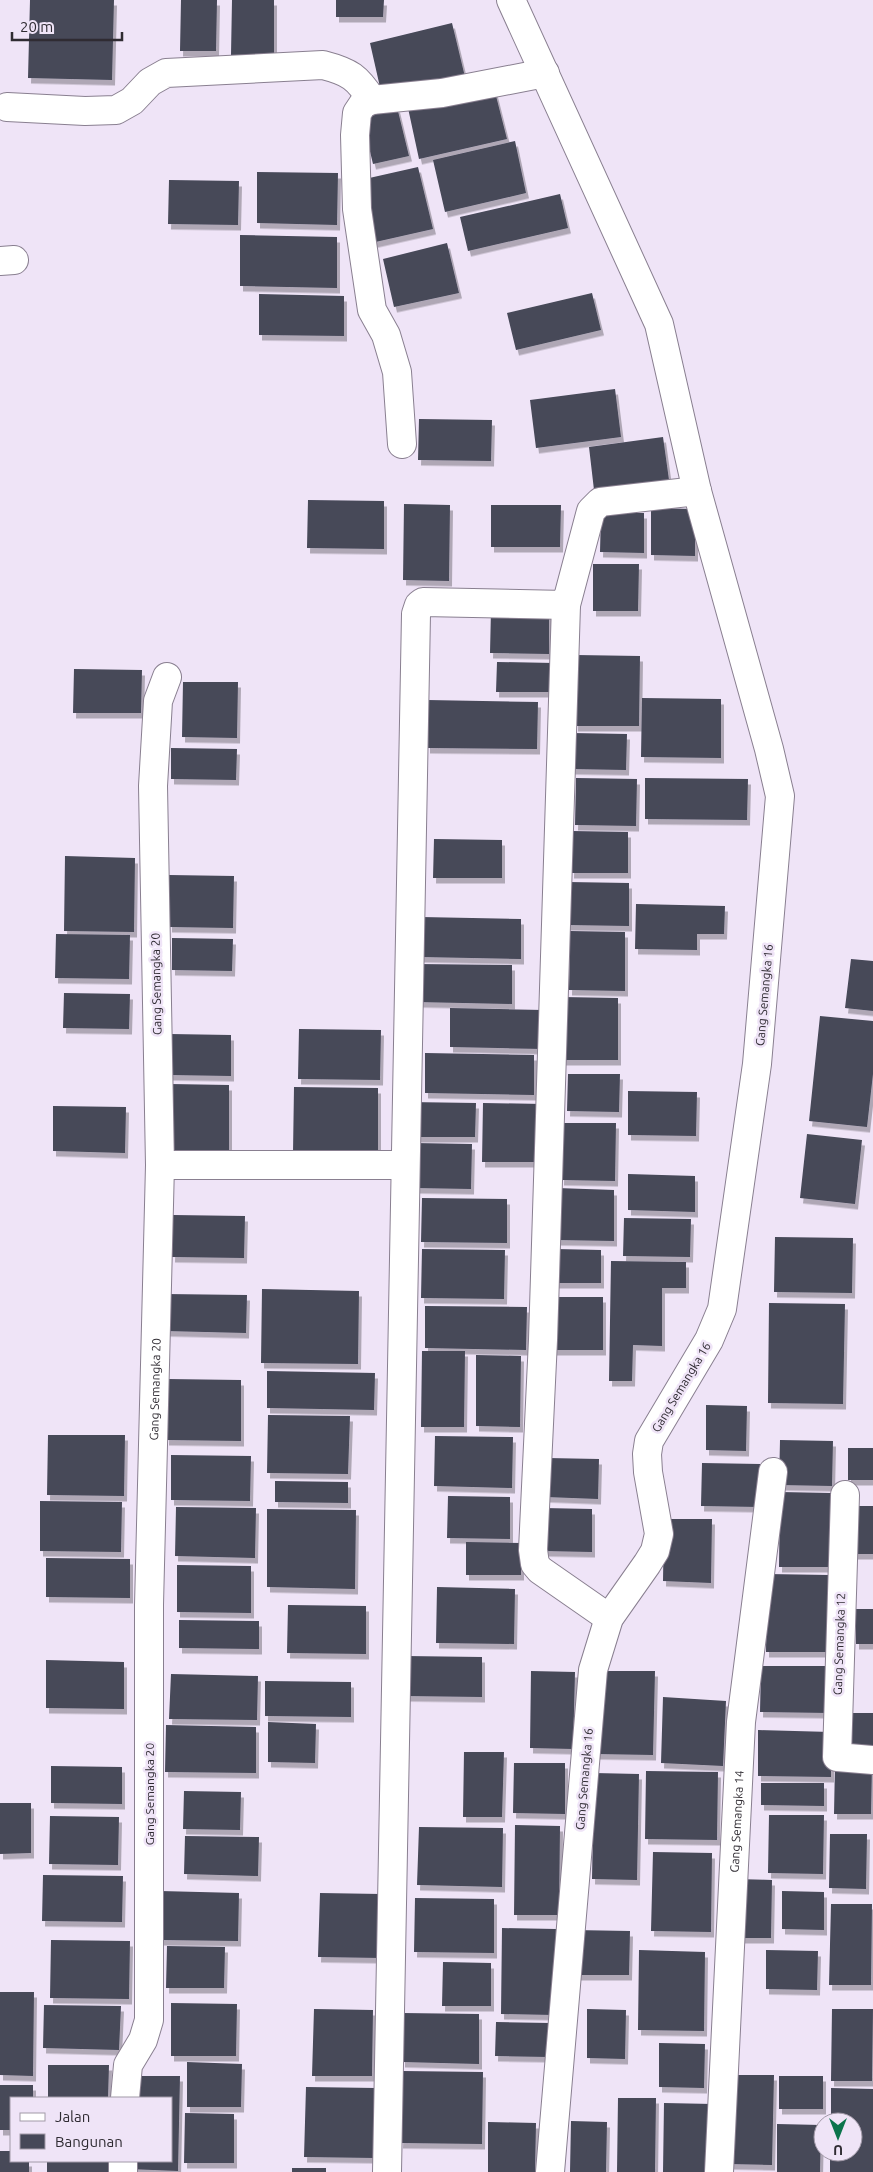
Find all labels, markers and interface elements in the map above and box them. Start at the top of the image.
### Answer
scale bar [12,10,122,42]
text: 20 m [20,18,53,35]
street label: Gang Semangka 20 [149,933,163,1035]
street label: Gang Semangka 16 [753,943,775,1047]
street label: Gang Semangka 20 [147,1338,162,1441]
street label: Gang Semangka 16 [649,1340,713,1434]
street label: Gang Semangka 12 [831,1593,847,1695]
street label: Gang Semangka 16 [573,1727,595,1831]
street label: Gang Semangka 20 [143,1743,156,1845]
street label: Gang Semangka 14 [727,1770,745,1873]
legend [10,2097,172,2162]
text: Jalan [55,2108,90,2125]
north arrow [813,2112,863,2162]
text: Bangunan [55,2133,123,2150]
text: U [833,2142,843,2158]

